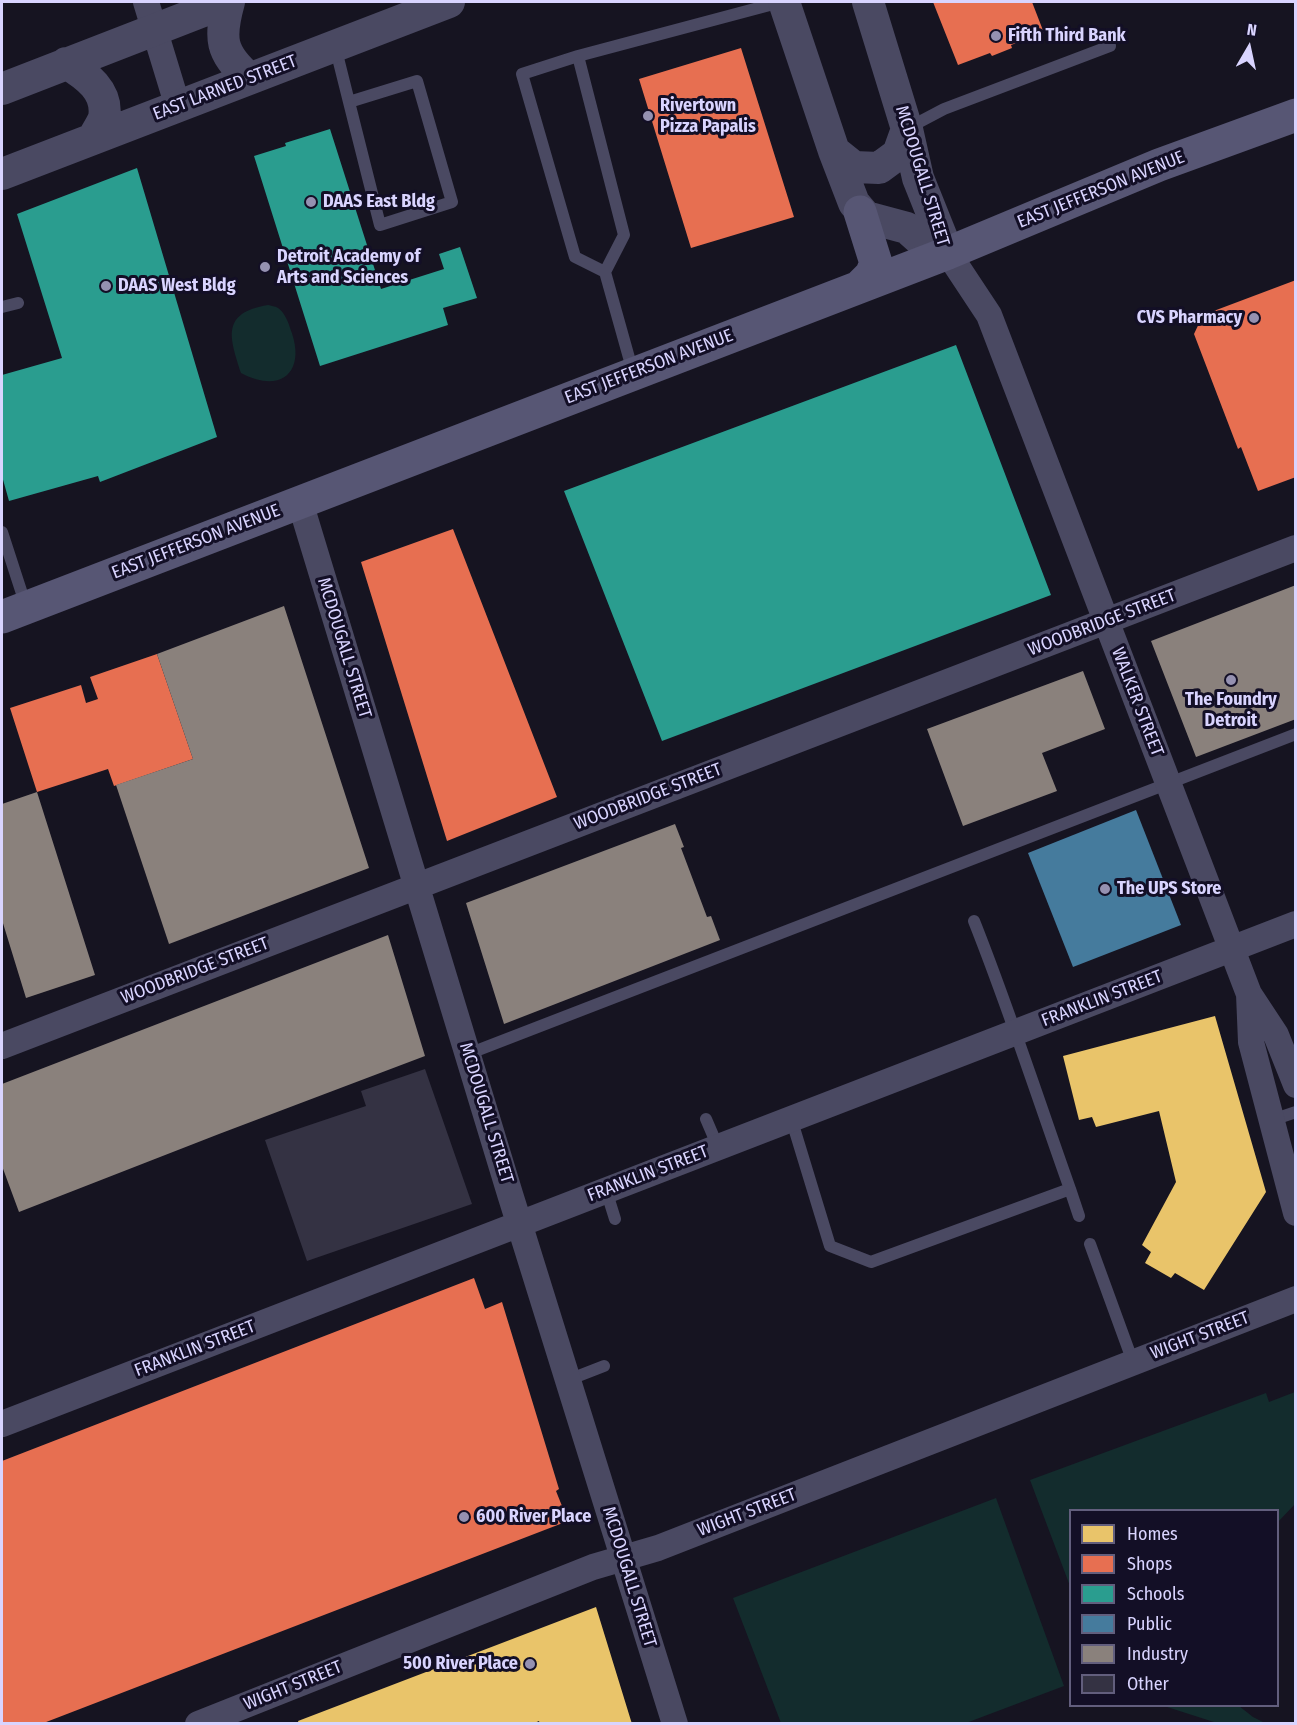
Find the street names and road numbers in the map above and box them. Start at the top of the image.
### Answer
street label: EAST LARNED STREET [150,51,300,125]
street label: MCDOUGALL STREET [890,103,954,249]
street label: EAST JEFFERSON AVENUE [1014,147,1188,233]
street label: EAST JEFFERSON AVENUE [562,325,736,409]
street label: EAST JEFFERSON AVENUE [109,500,283,584]
street label: MCDOUGALL STREET [312,575,376,721]
street label: WOODBRIDGE STREET [1025,585,1179,661]
street label: WALKER STREET [1106,645,1168,759]
street label: WOODBRIDGE STREET [571,759,725,835]
street label: WOODBRIDGE STREET [118,933,272,1009]
street label: FRANKLIN STREET [1039,966,1165,1032]
street label: MCDOUGALL STREET [454,1040,518,1186]
street label: FRANKLIN STREET [585,1141,711,1207]
street label: WIGHT STREET [1148,1307,1252,1365]
street label: FRANKLIN STREET [132,1316,258,1382]
street label: WIGHT STREET [695,1484,799,1542]
street label: MCDOUGALL STREET [597,1504,661,1650]
street label: WIGHT STREET [241,1657,345,1715]

